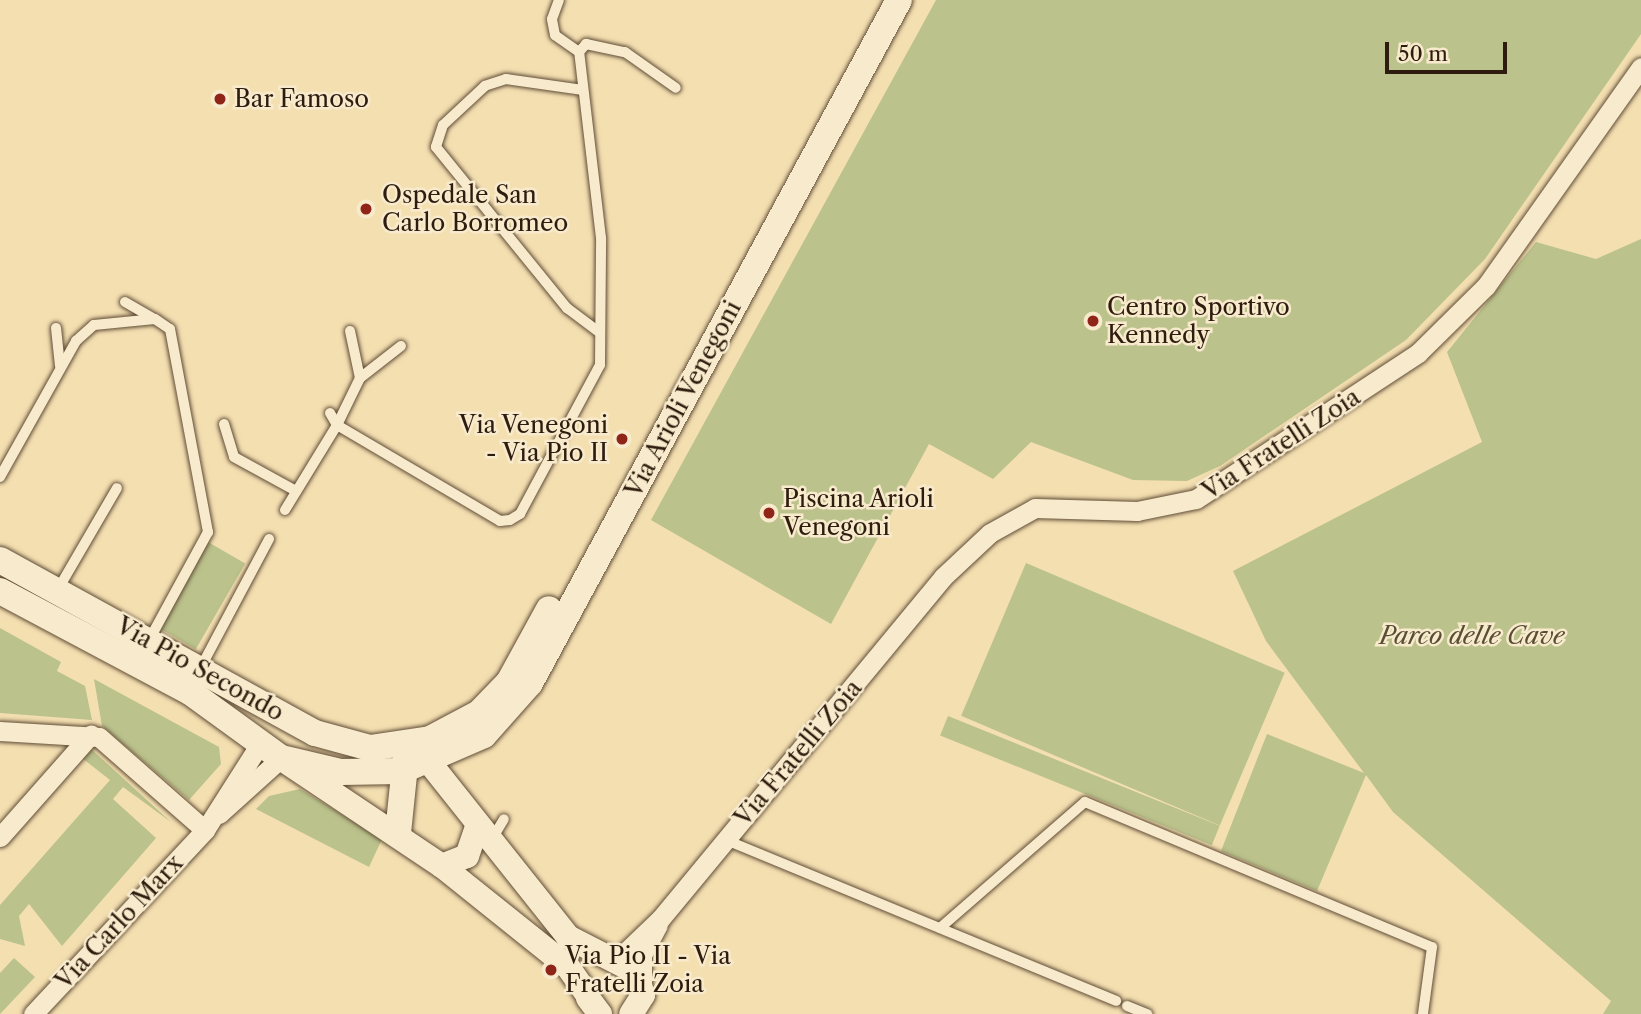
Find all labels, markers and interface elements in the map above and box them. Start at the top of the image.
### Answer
scale bar [1389,28,1512,72]
text: 50 m [1398,41,1448,66]
place label: Bar Famoso [234,85,370,113]
marker: Bar Famoso [212,91,228,107]
place label: Ospedale San Carlo Borromeo [382,181,568,237]
marker: Ospedale San Carlo Borromeo [356,199,376,219]
place label: Centro Sportivo Kennedy [1107,293,1290,349]
street label: Via Arioli Venegoni [618,295,748,503]
marker: Centro Sportivo Kennedy [1085,313,1101,329]
street label: Via Fratelli Zoia [1197,382,1365,506]
place label: Via Venegoni - Via Pio II [458,411,608,467]
marker: Via Venegoni - Via Pio II [614,431,630,447]
place label: Piscina Arioli Venegoni [783,485,935,541]
marker: Piscina Arioli Venegoni [761,505,777,521]
street label: Via Pio Secondo [111,611,289,727]
park label: Parco delle Cave [1380,622,1564,650]
street label: Via Fratelli Zoia [728,674,868,832]
street label: Via Carlo Marx [49,849,189,995]
place label: Via Pio II - Via Fratelli Zoia [565,942,732,998]
marker: Via Pio II - Via Fratelli Zoia [543,962,559,978]

